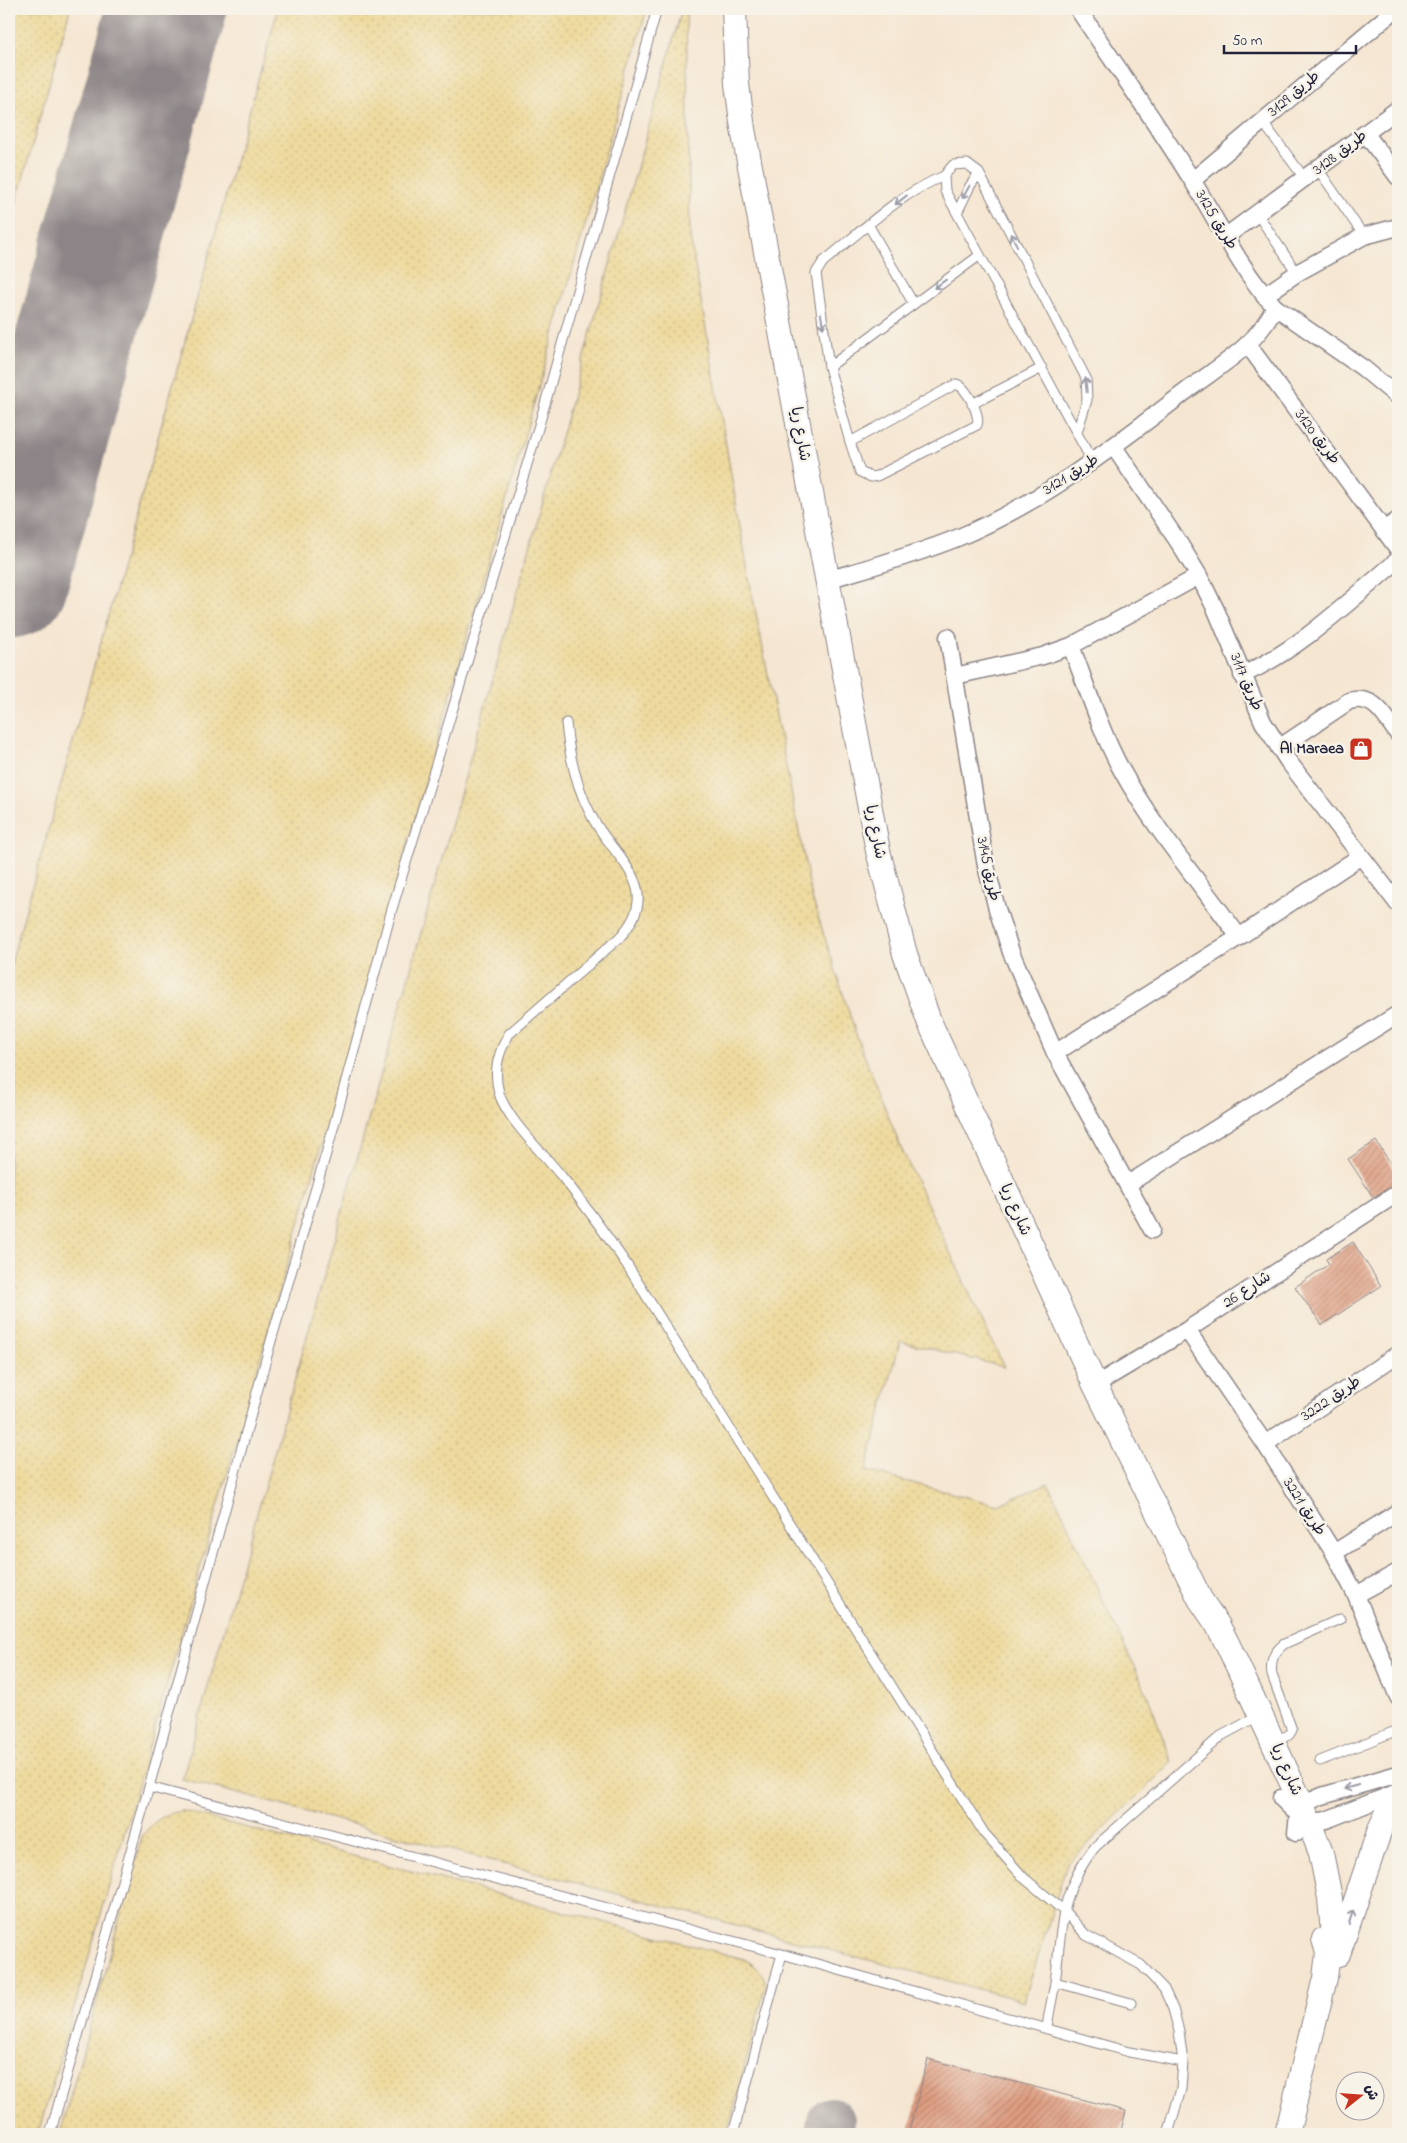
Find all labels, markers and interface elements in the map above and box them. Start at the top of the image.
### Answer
scale bar [1224,22,1357,54]
text: 50 m [1232,30,1263,52]
street label: طريق 3129 [1263,65,1325,123]
street label: طريق 3128 [1308,124,1372,182]
one-way arrow [961,185,971,199]
street label: طريق 3125 [1189,185,1243,255]
one-way arrow [895,194,908,205]
one-way arrow [1009,233,1019,248]
one-way arrow [933,279,947,289]
one-way arrow [817,313,827,329]
one-way arrow [1081,378,1091,394]
street label: طريق 3120 [1288,404,1346,470]
street label: شارع ريا [783,405,817,463]
street label: طريق 3121 [1038,448,1104,502]
street label: طريق 3117 [1223,649,1269,715]
shop icon: Al Maraea [1348,736,1374,762]
place label: Al Maraea [1280,737,1344,761]
street label: شارع ريا [858,803,892,861]
street label: طريق 3145 [969,835,1007,903]
street label: شارع ريا [993,1180,1037,1240]
street label: شارع 26 [1218,1265,1276,1315]
street label: طريق 3222 [1296,1370,1366,1428]
street label: طريق 3221 [1276,1473,1332,1541]
street label: شارع ريا [1264,1740,1308,1800]
one-way arrow [1344,1783,1360,1793]
one-way arrow [1346,1909,1356,1925]
north arrow [1334,2070,1384,2120]
text: ش [1359,2082,1383,2103]

